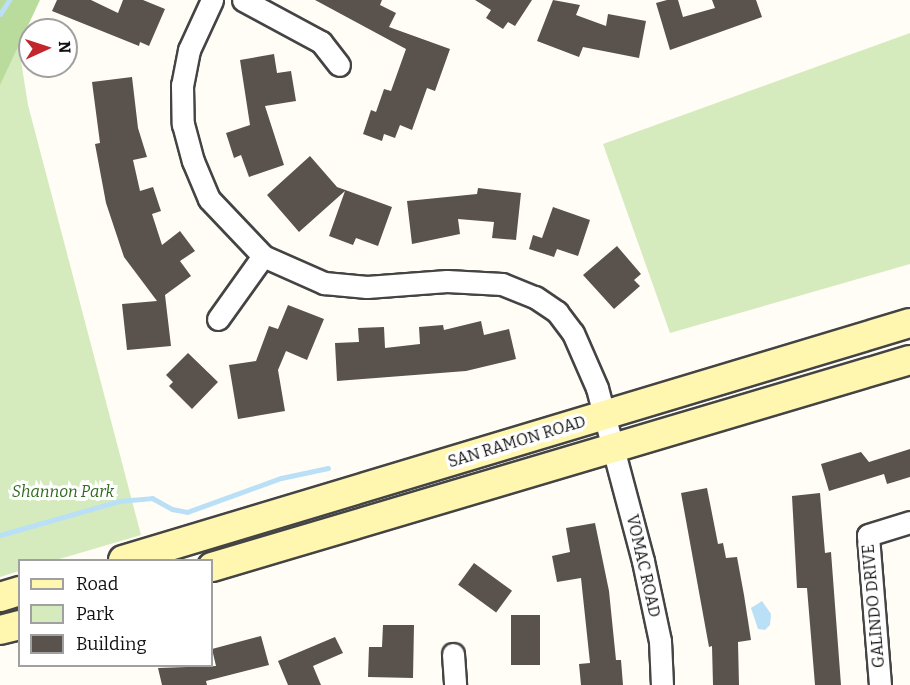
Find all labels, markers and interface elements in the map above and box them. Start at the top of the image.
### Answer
north arrow [18,18,78,78]
text: N [55,40,74,54]
street label: SAN RAMON ROAD [446,412,588,472]
park label: Shannon Park [12,482,114,502]
street label: VOMAC ROAD [622,513,664,619]
street label: GALINDO DRIVE [859,543,889,669]
legend [18,559,213,667]
text: Road [76,573,118,595]
text: Park [76,603,114,625]
text: Building [76,633,147,655]

